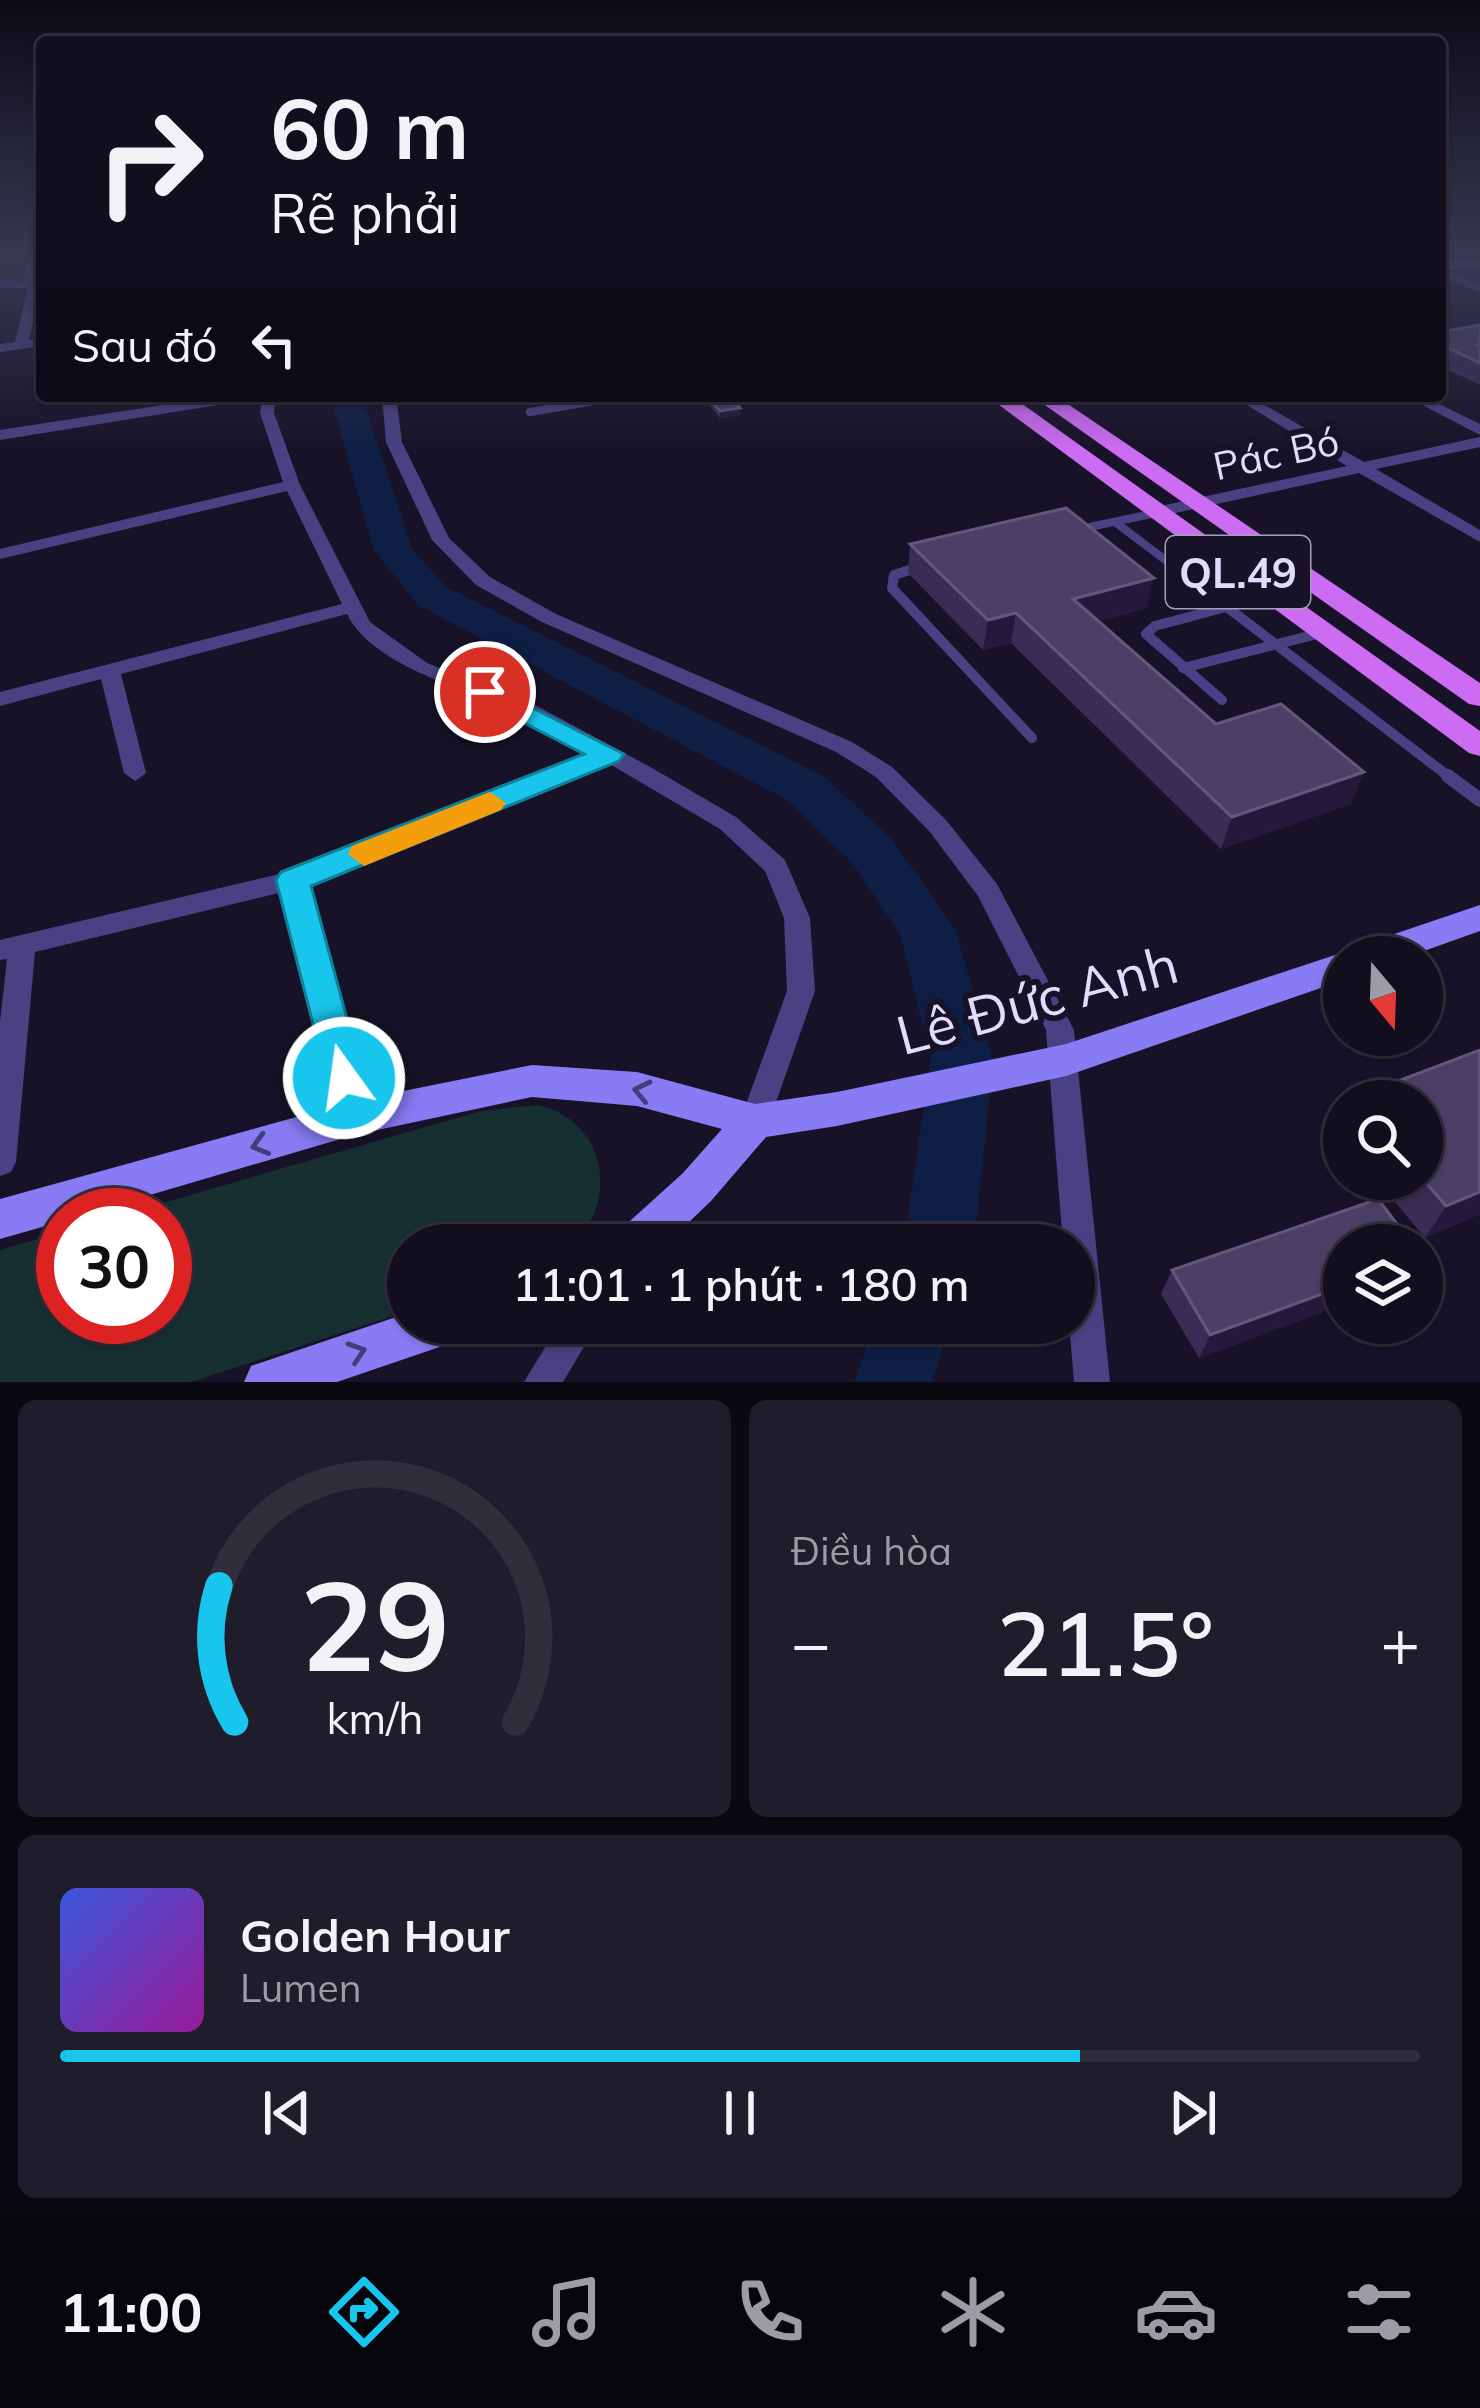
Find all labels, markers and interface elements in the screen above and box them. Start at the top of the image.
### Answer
text: 60 m [270,75,469,180]
icon: right [72,84,228,240]
text: Rẽ phải [270,179,460,247]
icon: left [241,312,307,378]
text: Sau đó [72,317,217,373]
street label: Pác Bó [1209,416,1343,490]
road number: QL.49 [1166,536,1310,608]
pin [434,641,536,743]
icon: arrive [452,659,518,725]
street label: Lê Đức Anh [889,929,1185,1069]
north arrow [1323,936,1443,1056]
map controls [1323,936,1443,1344]
position arrow [281,1015,407,1141]
one-way arrow [632,1080,652,1105]
button: search [1323,1080,1443,1200]
one-way arrow [251,1130,271,1155]
speed limit sign: 30 [36,1188,192,1344]
button: layers [1323,1224,1443,1344]
text: 11:01 · 1 phút · 180 m [512,1256,970,1312]
one-way arrow [346,1342,367,1367]
text: Điều hòa [791,1526,952,1575]
text: 29 [300,1546,449,1702]
text: 21.5° [997,1586,1214,1699]
text: − [791,1601,831,1684]
text: + [1380,1601,1420,1684]
text: km/h [326,1690,423,1744]
text: Golden Hour [240,1907,510,1963]
text: Lumen [240,1963,362,2012]
icon: previous [254,2080,320,2146]
icon: pause [707,2080,773,2146]
icon: next [1160,2080,1226,2146]
icon: directions [322,2270,406,2354]
icon: music [525,2270,609,2354]
icon: phone [728,2270,812,2354]
icon: climate [931,2270,1015,2354]
icon: car [1134,2270,1218,2354]
icon: filters [1337,2270,1421,2354]
text: 11:00 [60,2278,203,2346]

